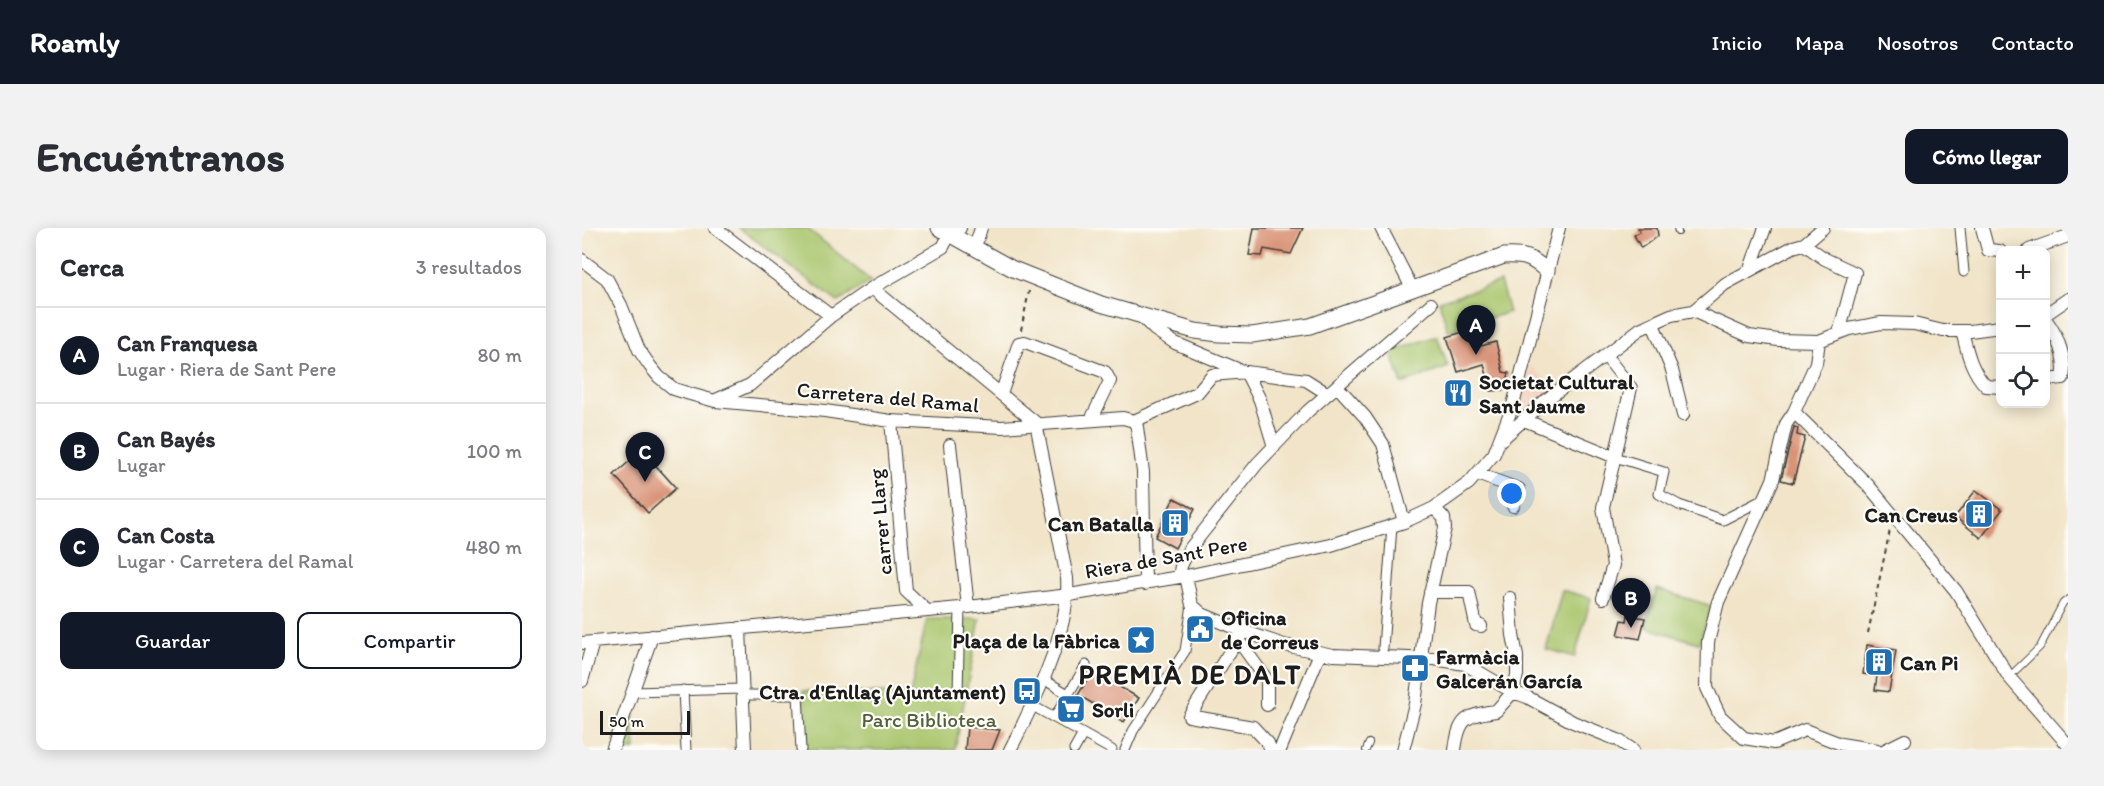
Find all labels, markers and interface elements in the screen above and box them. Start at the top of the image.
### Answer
text: Roamly [30,25,120,59]
text: Inicio [1712,30,1762,55]
text: Mapa [1795,30,1844,55]
text: Nosotros [1877,30,1958,55]
text: Contacto [1991,30,2074,55]
button: Cómo llegar [1905,129,2068,184]
text: Encuéntranos [36,131,285,182]
map controls [1996,246,2050,408]
button: + [1996,246,2050,300]
text: Cerca [60,251,124,283]
text: 3 resultados [416,255,522,279]
button: − [1996,300,2050,354]
pin: A [1456,306,1496,355]
text: Can Franquesa [117,330,258,357]
text: A [73,343,86,367]
text: 80 m [477,343,522,367]
button: locate [1996,354,2050,408]
text: Lugar · Riera de Sant Pere [117,357,336,381]
place label: Societat Cultural Sant Jaume [1479,369,1635,418]
street label: Carretera del Ramal [796,377,980,417]
restaurant icon: Societat Cultural Sant Jaume [1442,377,1474,409]
text: Can Bayés [117,426,215,453]
pin: C [626,432,664,482]
text: B [73,439,86,463]
text: 100 m [467,439,522,463]
text: Lugar [117,453,166,477]
street label: carrer Llarg [863,468,897,576]
your location [1497,479,1526,508]
building icon: Can Creus [1963,498,1995,530]
place label: Can Creus [1864,502,1958,527]
building icon: Can Batalla [1159,507,1191,539]
place label: Can Batalla [1048,511,1155,536]
text: Can Costa [117,522,215,549]
street label: Riera de Sant Pere [1083,530,1249,584]
text: C [73,535,86,559]
text: 480 m [465,535,522,559]
text: Lugar · Carretera del Ramal [117,549,353,573]
pin: B [1612,578,1650,628]
place label: Oficina de Correus [1221,605,1319,654]
button: Guardar [60,612,285,669]
button: Compartir [297,612,522,669]
public building icon: Oficina de Correus [1184,613,1216,645]
place icon: Plaça de la Fàbrica [1125,624,1157,656]
place label: Plaça de la Fàbrica [953,628,1121,654]
place label: Farmàcia Galcerán García [1436,644,1583,693]
building icon: Can Pi [1863,646,1895,678]
place label: Can Pi [1900,650,1958,675]
pharmacy icon: Farmàcia Galcerán García [1399,652,1431,684]
district label: PREMIÀ DE DALT [1078,658,1302,691]
bus stop icon: Ctra. d'Enllaç (Ajuntament) [1011,675,1043,707]
place label: Ctra. d'Enllaç (Ajuntament) [759,679,1006,705]
supermarket icon: Sorli [1055,693,1087,725]
place label: Sorli [1092,697,1134,722]
park label: Parc Biblioteca [861,707,997,732]
scale bar [600,708,690,736]
text: 50 m [609,712,644,731]

